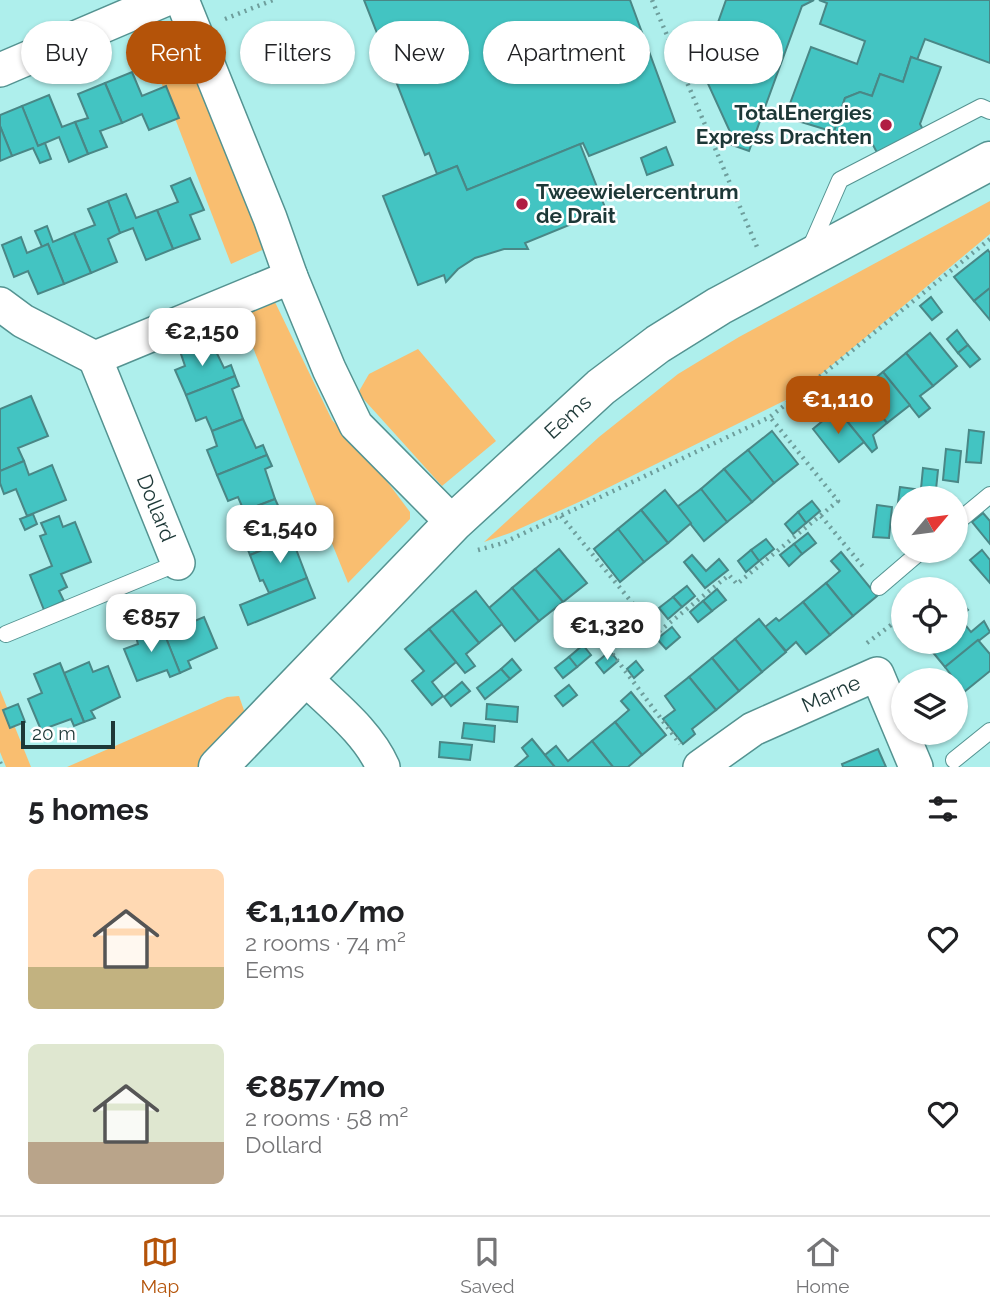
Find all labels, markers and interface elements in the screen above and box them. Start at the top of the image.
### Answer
chip: Buy [21,21,112,84]
chip: Rent [126,21,226,84]
chip: Filters [240,21,355,84]
chip: New [369,21,469,84]
chip: Apartment [483,21,650,84]
chip: House [664,21,783,84]
place label: TotalEnergies Express Drachten [696,100,872,149]
marker: TotalEnergies Express Drachten [878,117,894,133]
place label: Tweewielercentrum de Drait [536,179,738,228]
marker: Tweewielercentrum de Drait [514,196,530,212]
pin: €2,150 [145,308,259,368]
text: €2,150 [165,317,239,344]
pin: €1,110 [781,376,895,436]
text: €1,110 [802,385,874,412]
street label: Eems [539,389,596,444]
street label: Dollard [132,470,181,545]
north arrow [891,486,968,564]
map controls [891,486,968,745]
pin: €1,540 [223,505,337,565]
text: €1,540 [242,514,318,541]
button: locate [891,577,968,654]
pin: €857 [110,594,192,654]
pin: €1,320 [550,602,664,662]
text: €857 [122,603,180,630]
text: €1,320 [570,611,644,638]
button: layers [891,668,968,745]
street label: Marne [798,670,864,718]
scale bar [21,718,116,750]
text: 20 m [32,722,76,744]
icon: filters [924,790,962,828]
text: 5 homes [28,792,149,827]
text: €1,110/mo [245,894,405,929]
icon: home [84,897,168,981]
icon: heart [924,920,962,958]
text: 2 rooms · 74 m² [245,929,406,956]
text: Eems [245,956,304,983]
text: €857/mo [245,1069,385,1104]
icon: home [84,1072,168,1156]
icon: heart [924,1095,962,1133]
text: 2 rooms · 58 m² [245,1104,408,1131]
text: Dollard [245,1131,322,1158]
tab: Map [141,1233,179,1297]
tab: Saved [460,1233,515,1297]
tab: Home [796,1233,849,1297]

